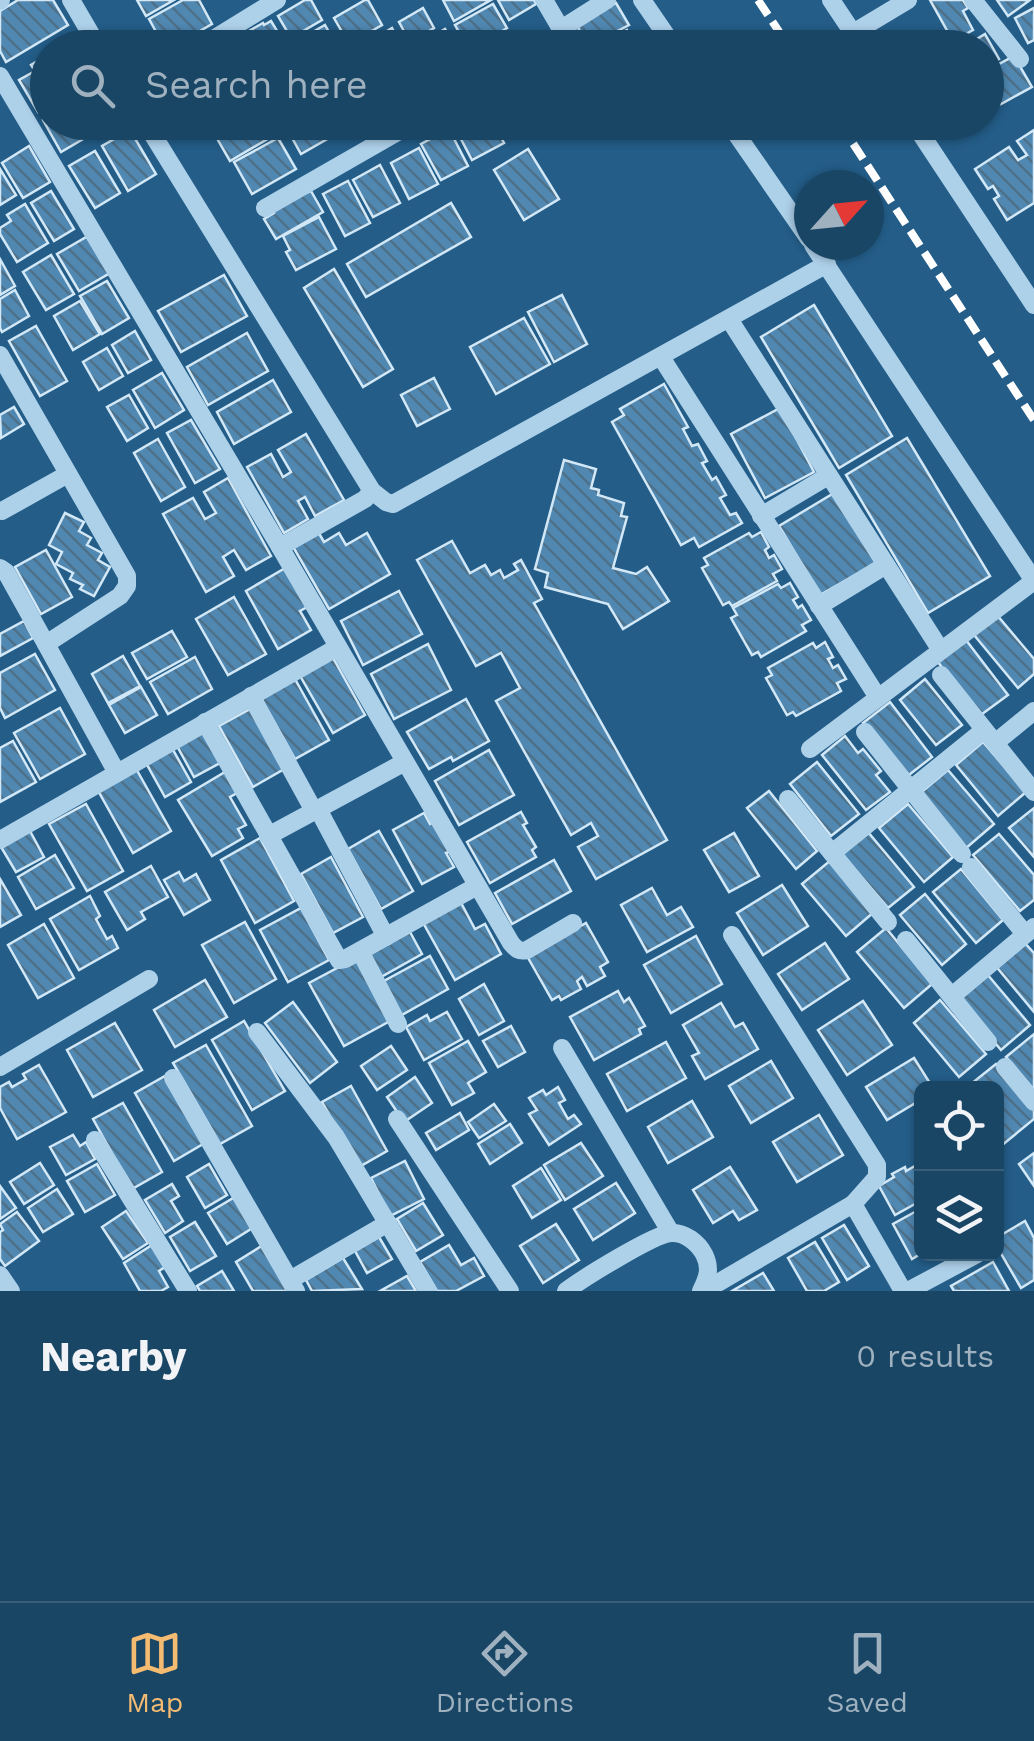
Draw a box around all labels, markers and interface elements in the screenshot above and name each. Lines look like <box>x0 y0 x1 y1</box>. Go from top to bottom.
search box <box>30 30 1004 140</box>
icon: search <box>65 58 120 113</box>
text: Search here <box>145 63 368 107</box>
north arrow <box>794 170 884 260</box>
map controls <box>914 1081 1004 1261</box>
button: locate <box>914 1081 1004 1171</box>
button: layers <box>914 1171 1004 1261</box>
text: Nearby <box>40 1332 187 1381</box>
text: 0 results <box>856 1337 994 1375</box>
tab: Map <box>126 1626 183 1719</box>
tab: Directions <box>436 1626 574 1719</box>
tab: Saved <box>826 1626 908 1719</box>

